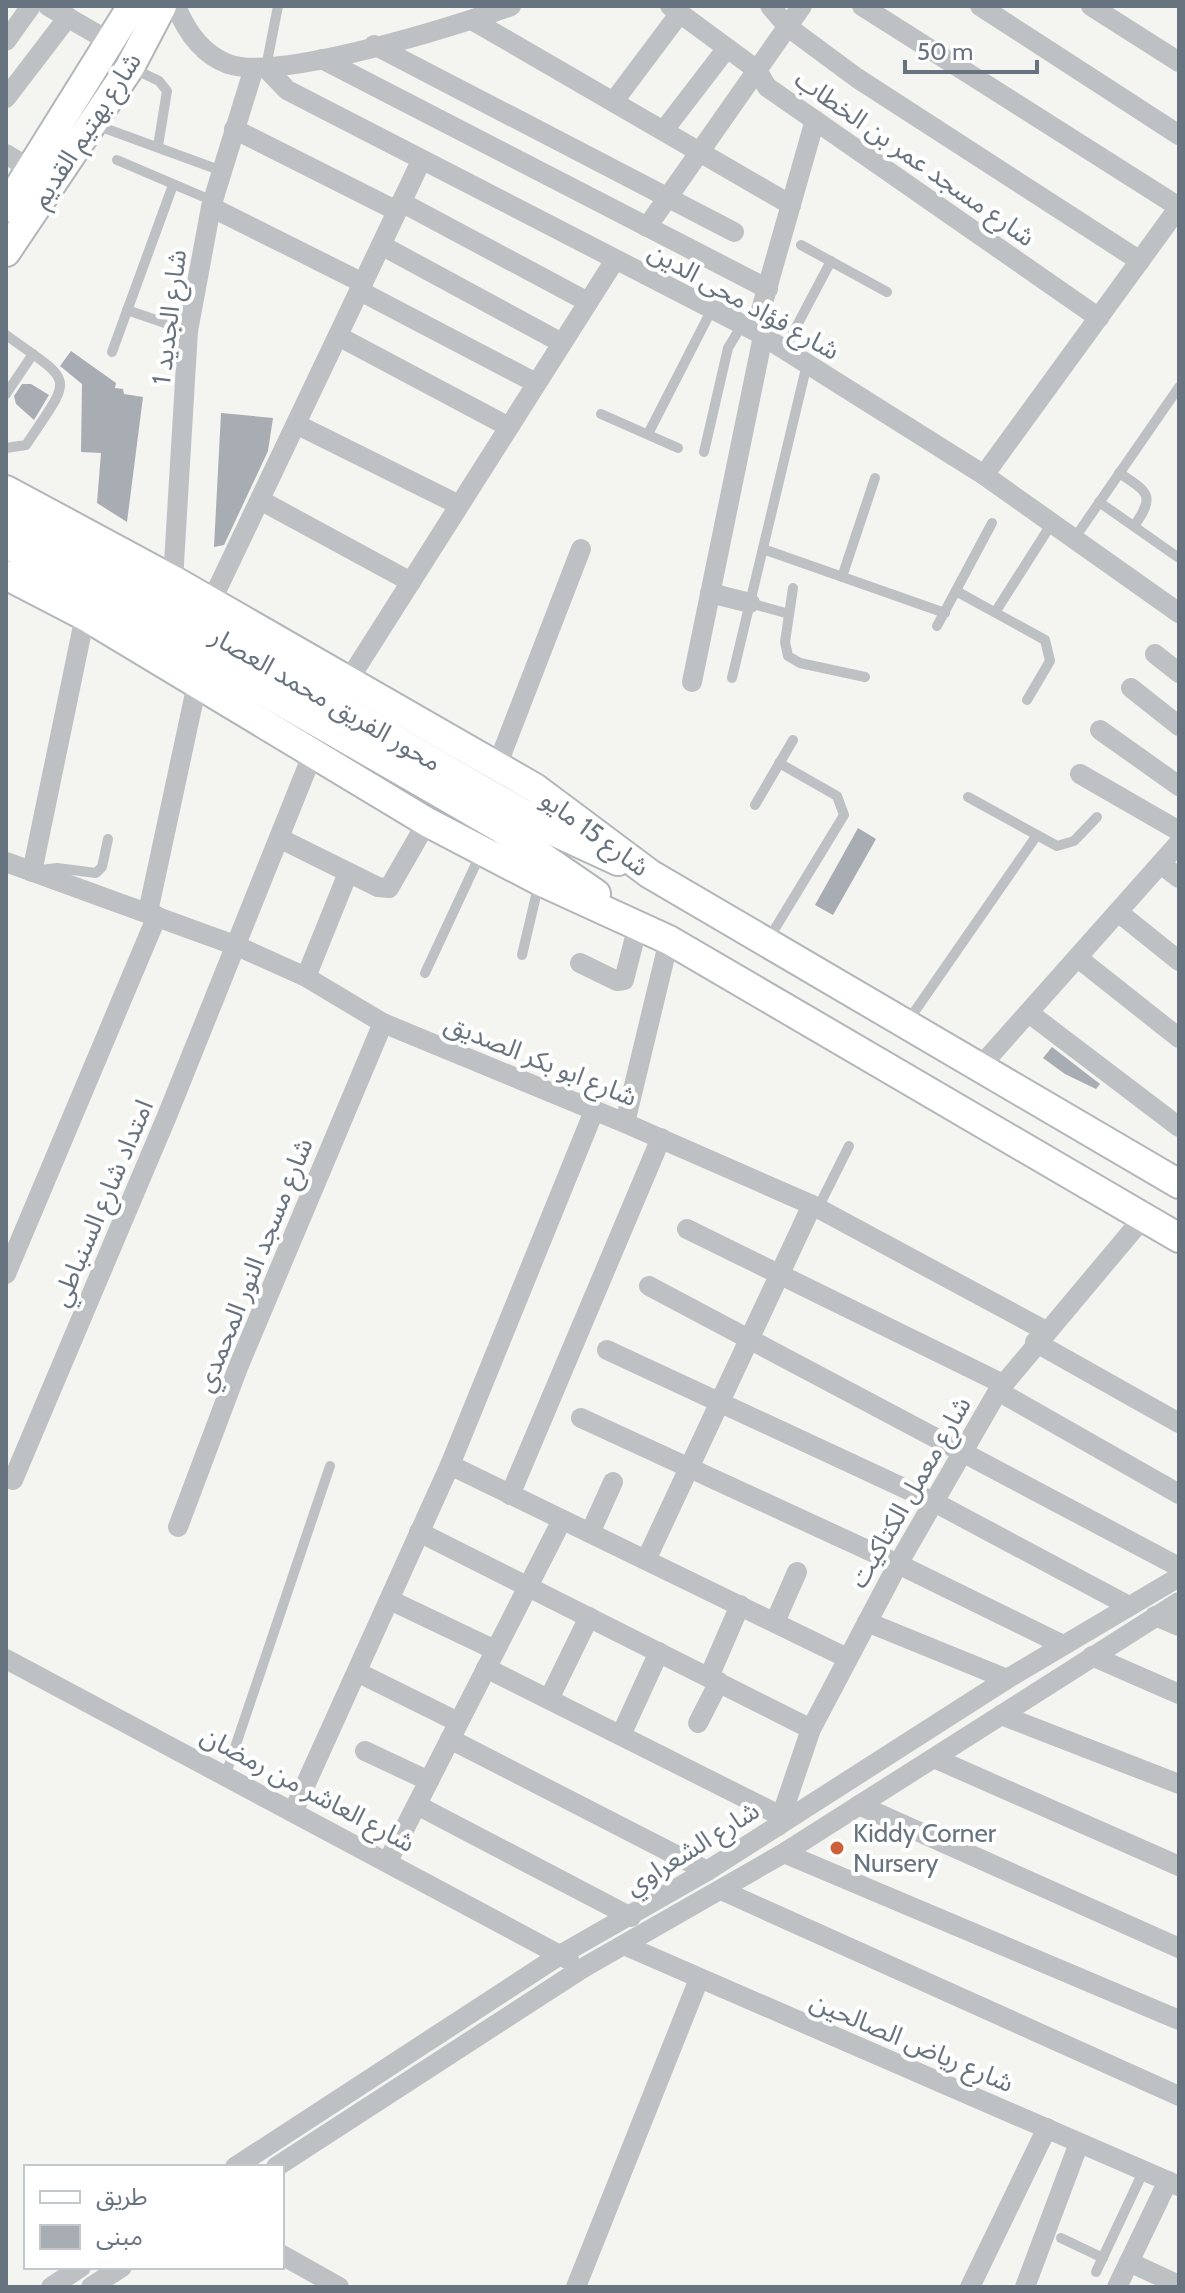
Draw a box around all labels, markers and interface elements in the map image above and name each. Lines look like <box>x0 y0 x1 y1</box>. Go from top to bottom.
scale bar <box>905 24 1037 74</box>
text: 50 m <box>917 37 973 66</box>
street label: شارع بهتيم القديم <box>24 46 151 216</box>
street label: شارع مسجد عمر بن الخطاب <box>787 63 1041 256</box>
street label: شارع فؤاد محى الدين <box>641 235 845 369</box>
street label: شارع الجديد 1 <box>145 248 196 387</box>
street label: محور الفريق محمد العصار <box>204 619 447 778</box>
street label: شارع 15 مايو <box>533 783 655 885</box>
street label: شارع ابو بكر الصديق <box>439 1007 642 1116</box>
street label: امتداد شارع السنباطي <box>44 1095 164 1313</box>
street label: شارع مسجد النور المحمدي <box>188 1133 323 1398</box>
street label: شارع معمل الكتاكيت <box>842 1391 980 1595</box>
street label: شارع العاشر من رمضان <box>194 1719 420 1862</box>
street label: شارع الشعراوي <box>619 1794 767 1905</box>
place label: Kiddy Corner Nursery <box>853 1817 997 1879</box>
marker: Kiddy Corner Nursery <box>828 1839 846 1857</box>
street label: شارع رياض الصالحين <box>804 1985 1018 2102</box>
legend <box>24 2165 284 2269</box>
text: طريق <box>96 2182 148 2212</box>
text: مبنى <box>96 2222 143 2251</box>

